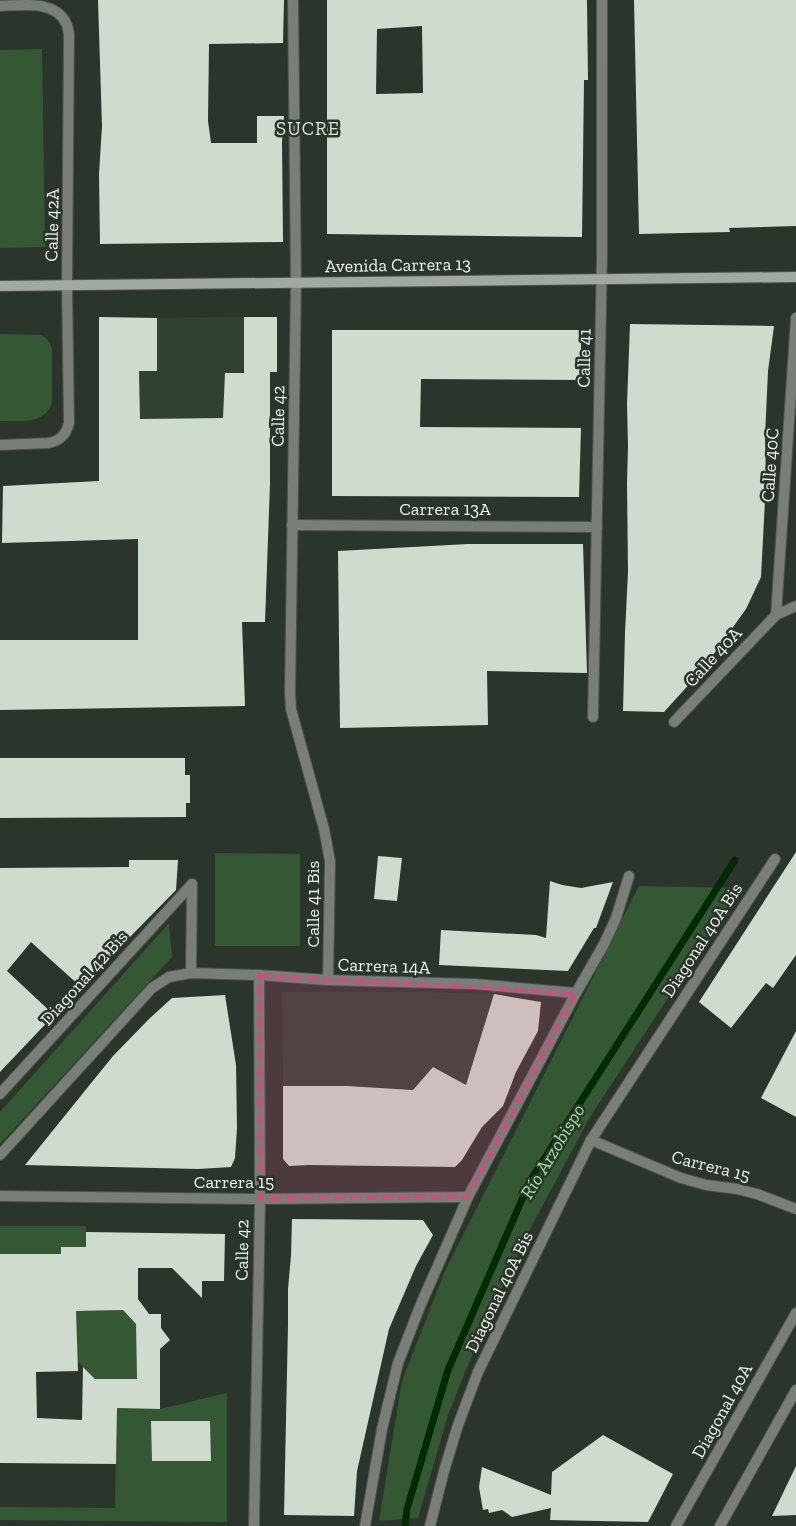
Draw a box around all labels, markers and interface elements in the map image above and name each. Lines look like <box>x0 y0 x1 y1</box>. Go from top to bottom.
district label: SUCRE <box>276 117 340 140</box>
street label: Calle 42A <box>40 188 64 262</box>
street label: Avenida Carrera 13 <box>325 253 471 277</box>
street label: Calle 41 <box>572 328 596 388</box>
street label: Calle 42 <box>266 385 290 447</box>
street label: Calle 40C <box>756 427 784 503</box>
street label: Carrera 13A <box>399 498 491 520</box>
street label: Calle 40A <box>680 622 746 692</box>
street label: Calle 41 Bis <box>302 860 324 947</box>
street label: Diagonal 40A Bis <box>657 878 747 1001</box>
street label: Diagonal 42 Bis <box>36 926 132 1030</box>
street label: Carrera 14A <box>337 953 431 979</box>
water label: Río Arzobispo <box>515 1100 590 1203</box>
street label: Carrera 15 <box>669 1146 753 1186</box>
street label: Carrera 15 <box>194 1171 274 1193</box>
street label: Calle 42 <box>230 1219 254 1281</box>
street label: Diagonal 40A Bis <box>460 1228 538 1356</box>
street label: Diagonal 40A <box>687 1359 757 1462</box>

